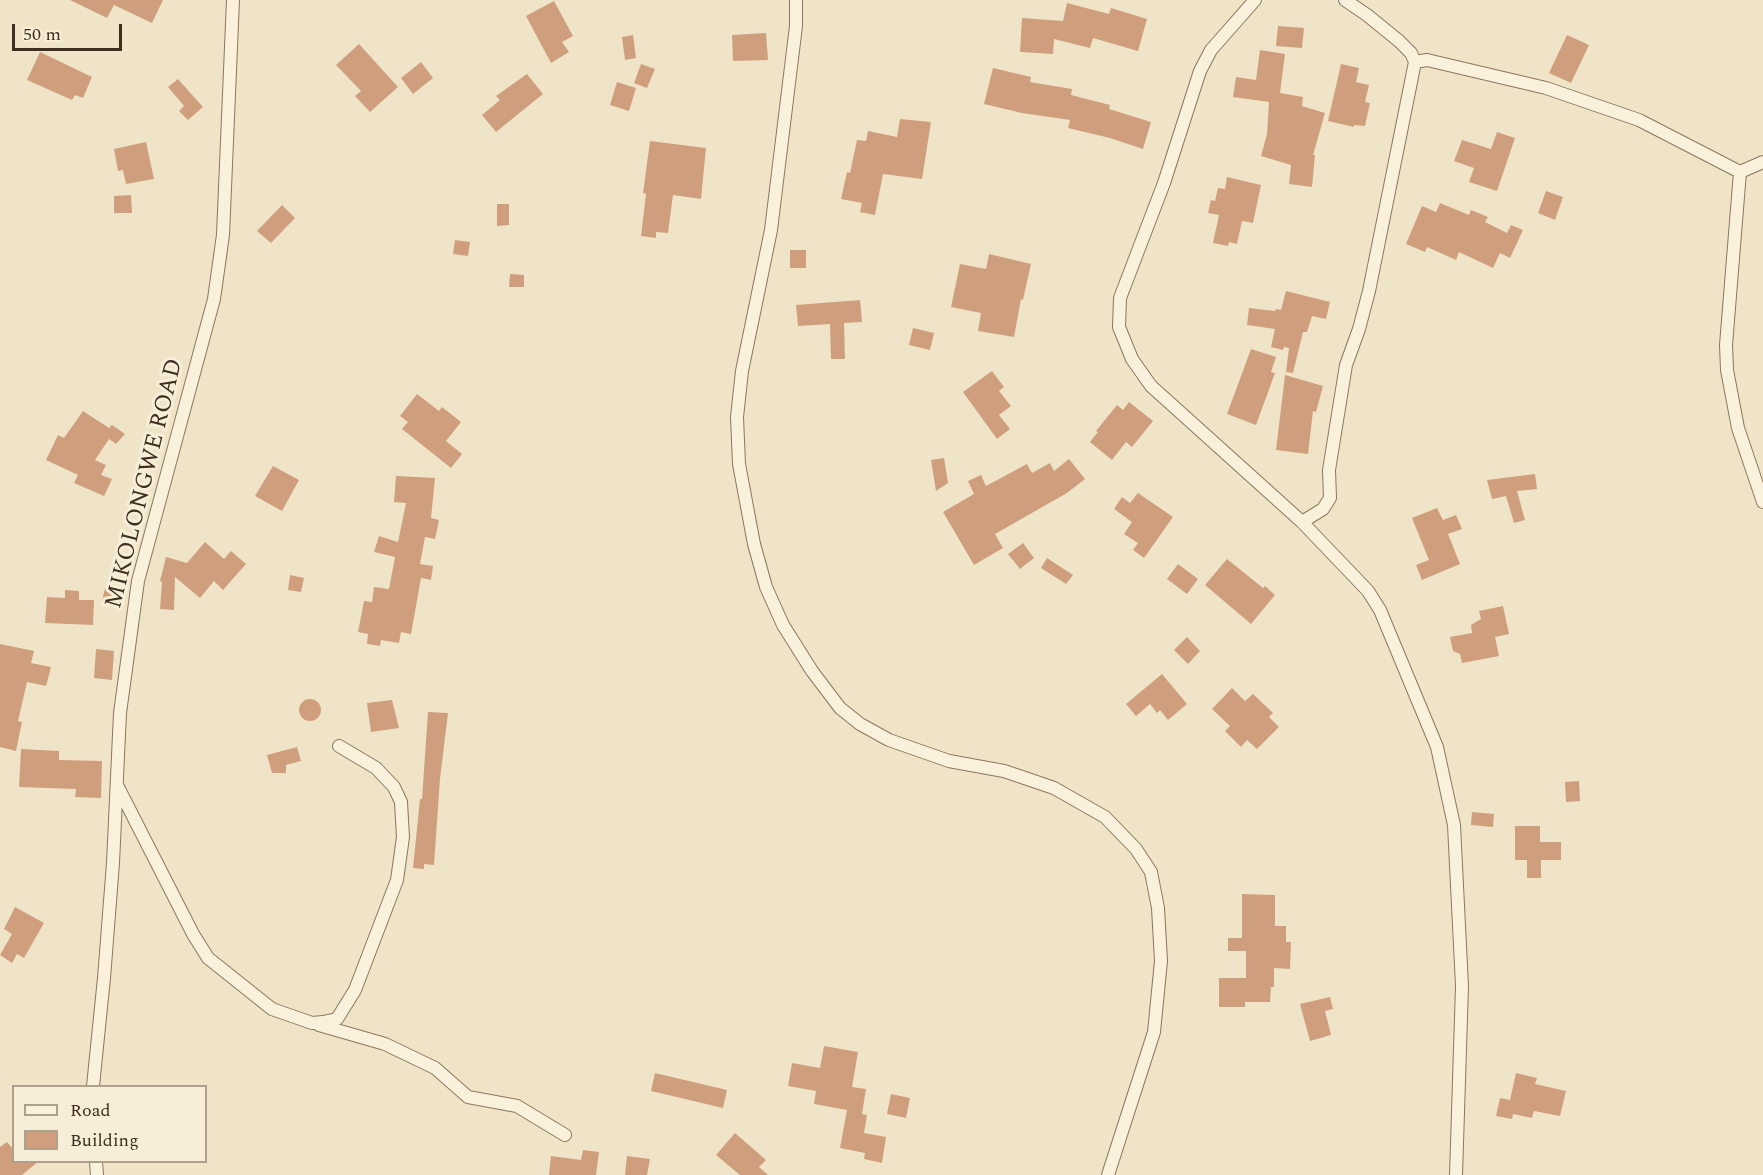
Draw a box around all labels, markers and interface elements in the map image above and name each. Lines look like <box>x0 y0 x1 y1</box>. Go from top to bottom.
scale bar <box>15 12 124 50</box>
text: 50 m <box>23 21 61 48</box>
street label: MIKOLONGWE ROAD <box>101 356 191 612</box>
legend <box>12 1085 207 1163</box>
text: Road <box>70 1097 111 1124</box>
text: Building <box>70 1127 139 1154</box>

